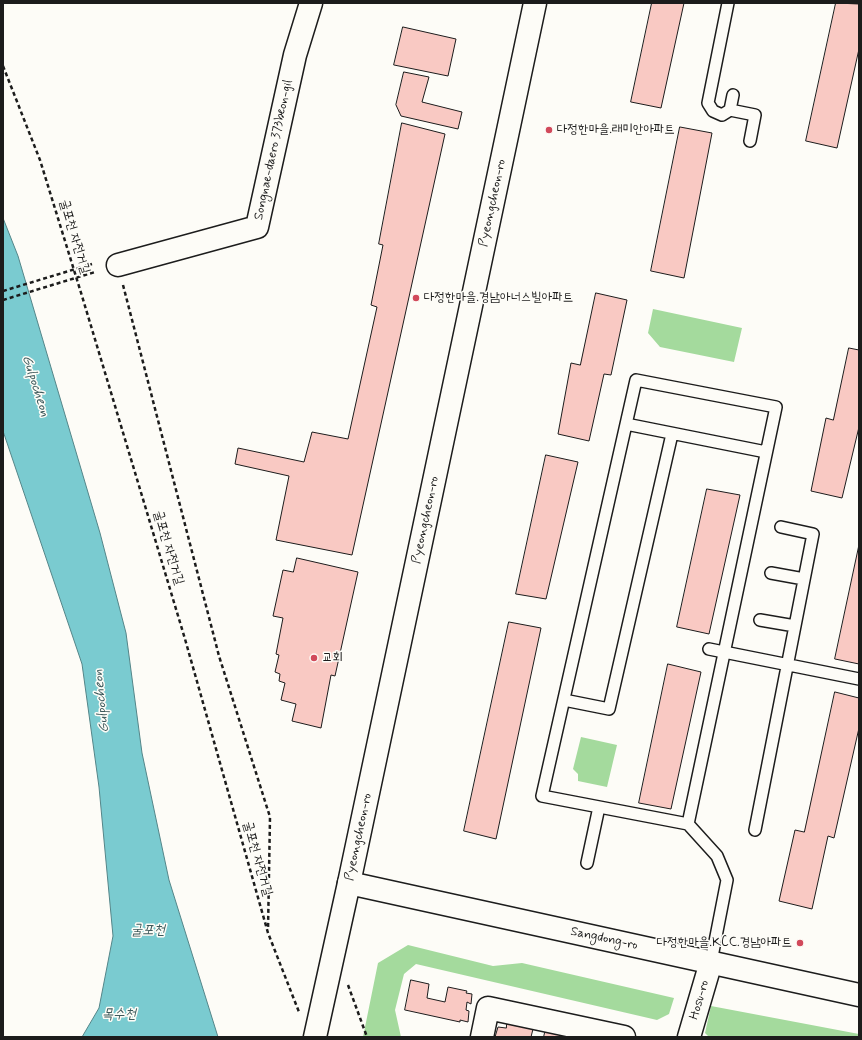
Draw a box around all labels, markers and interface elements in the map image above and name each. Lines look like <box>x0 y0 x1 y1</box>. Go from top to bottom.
street label: Songnae-daero 373beon-gil <box>251 78 297 222</box>
place label: 다정한마을.래미안아파트 <box>557 122 675 138</box>
marker: 다정한마을.래미안아파트 <box>544 125 554 135</box>
street label: Pyeongcheon-ro <box>476 158 510 248</box>
street label: 굴포천 자전거길 <box>55 198 93 276</box>
place label: 다정한마을.경남아너스빌아파트 <box>424 290 573 306</box>
marker: 다정한마을.경남아너스빌아파트 <box>411 293 421 303</box>
water label: Gulpocheon <box>17 353 53 419</box>
street label: Pyeongcheon-ro <box>409 475 443 565</box>
street label: 굴포천 자전거길 <box>149 509 187 587</box>
place label: 교회 <box>322 650 343 666</box>
marker: 교회 <box>309 653 319 663</box>
water label: Gulpocheon <box>90 669 114 733</box>
street label: Pyeongcheon-ro <box>342 792 376 882</box>
street label: 굴포천 자전거길 <box>239 820 275 898</box>
water label: 굴포천 <box>131 923 165 939</box>
street label: Sangdong-ro <box>569 924 639 954</box>
place label: 다정한마을.KCC.경남아파트 <box>657 935 792 951</box>
marker: 다정한마을.KCC.경남아파트 <box>795 938 805 948</box>
street label: Hosu-ro <box>687 978 713 1022</box>
water label: 목수천 <box>102 1007 136 1023</box>

